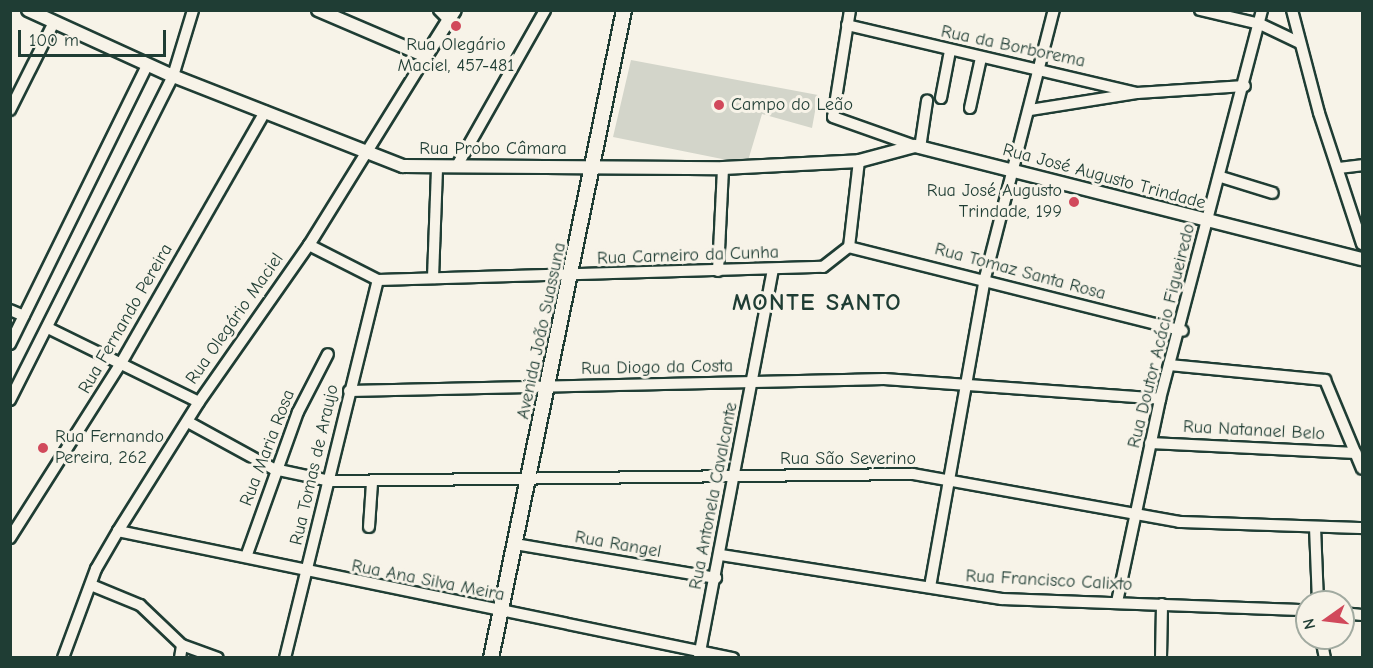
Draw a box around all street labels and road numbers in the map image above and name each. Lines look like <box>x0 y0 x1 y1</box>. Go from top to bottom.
street label: Rua da Borborema <box>939 21 1087 73</box>
street label: Rua Probo Câmara <box>419 138 567 160</box>
street label: Rua José Augusto Trindade <box>1000 139 1208 215</box>
street label: Rua Doutor Acácio Figueiredo <box>1124 222 1200 450</box>
street label: Rua Tomaz Santa Rosa <box>932 239 1108 305</box>
street label: Rua Fernando Pereira <box>74 240 178 398</box>
street label: Avenida João Suassuna <box>513 241 571 421</box>
street label: Rua Carneiro da Cunha <box>597 242 779 270</box>
street label: Rua Olegário Maciel <box>182 249 288 389</box>
street label: Rua Diogo da Costa <box>581 356 733 380</box>
street label: Rua Tomas de Araujo <box>286 383 344 547</box>
street label: Rua Maria Rosa <box>236 387 300 509</box>
street label: Rua Antonela Cavalcante <box>685 401 743 591</box>
street label: Rua Natanael Belo <box>1182 416 1326 446</box>
street label: Rua São Severino <box>780 448 916 470</box>
street label: Rua Rangel <box>573 527 663 563</box>
street label: Rua Ana Silva Meira <box>350 556 506 606</box>
street label: Rua Francisco Calixto <box>965 566 1133 596</box>

